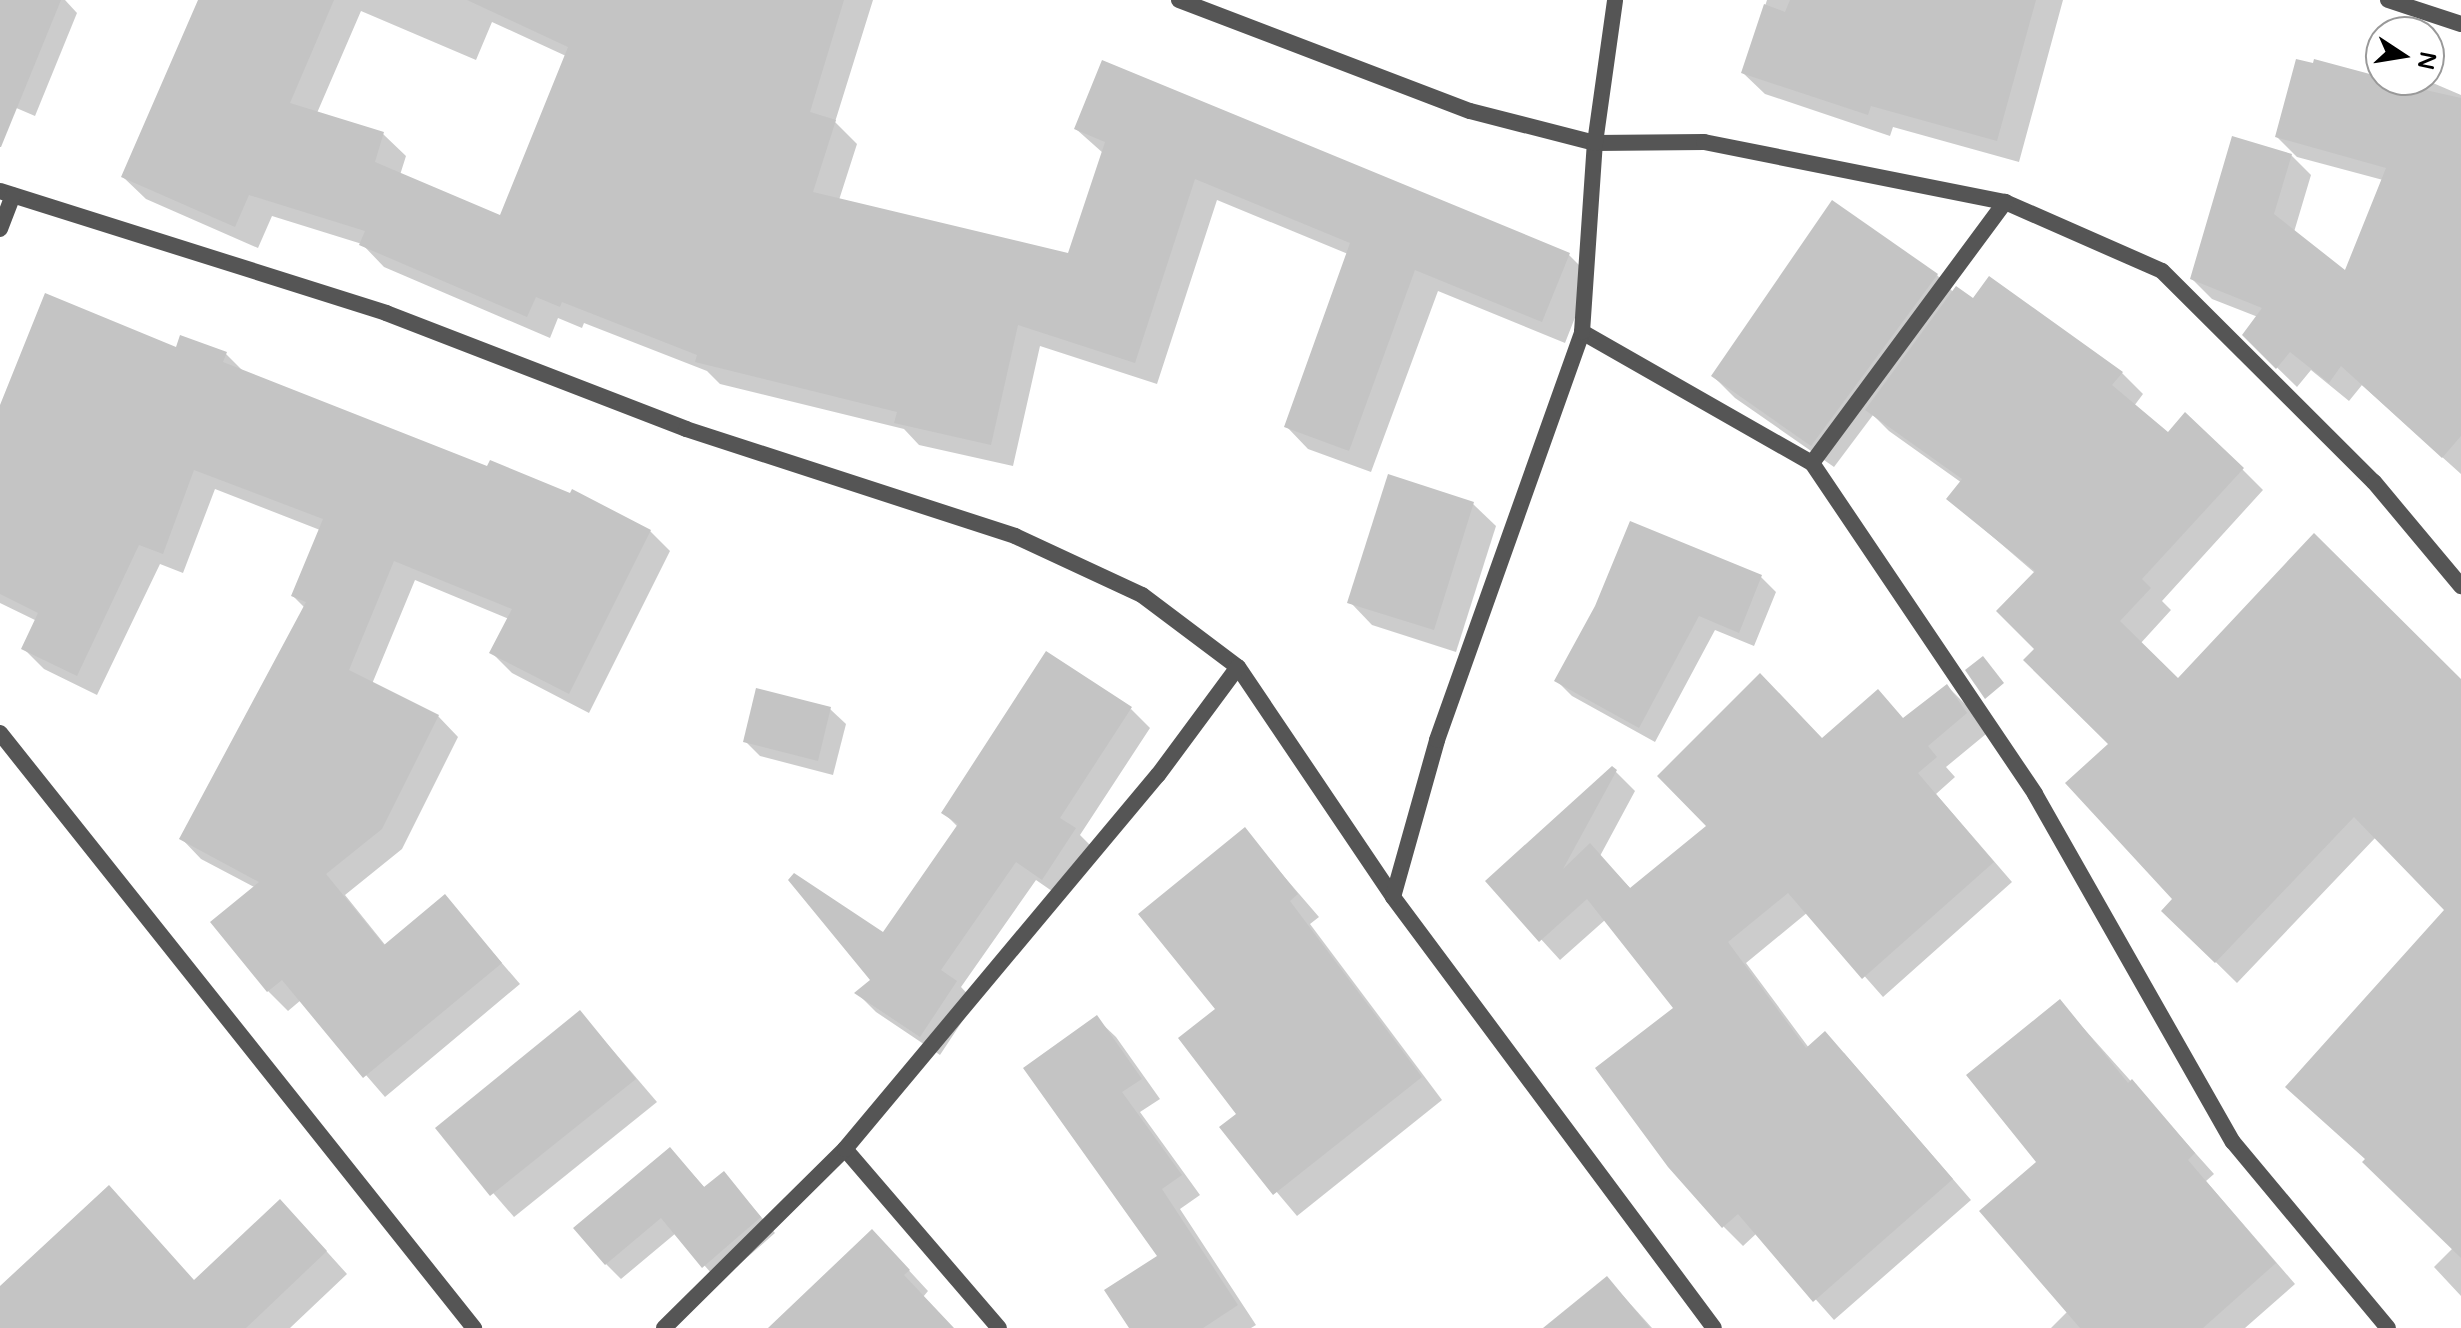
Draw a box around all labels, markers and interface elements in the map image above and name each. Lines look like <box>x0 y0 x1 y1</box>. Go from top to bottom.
north arrow <box>2365 16 2445 96</box>
text: N <box>2412 49 2441 72</box>

